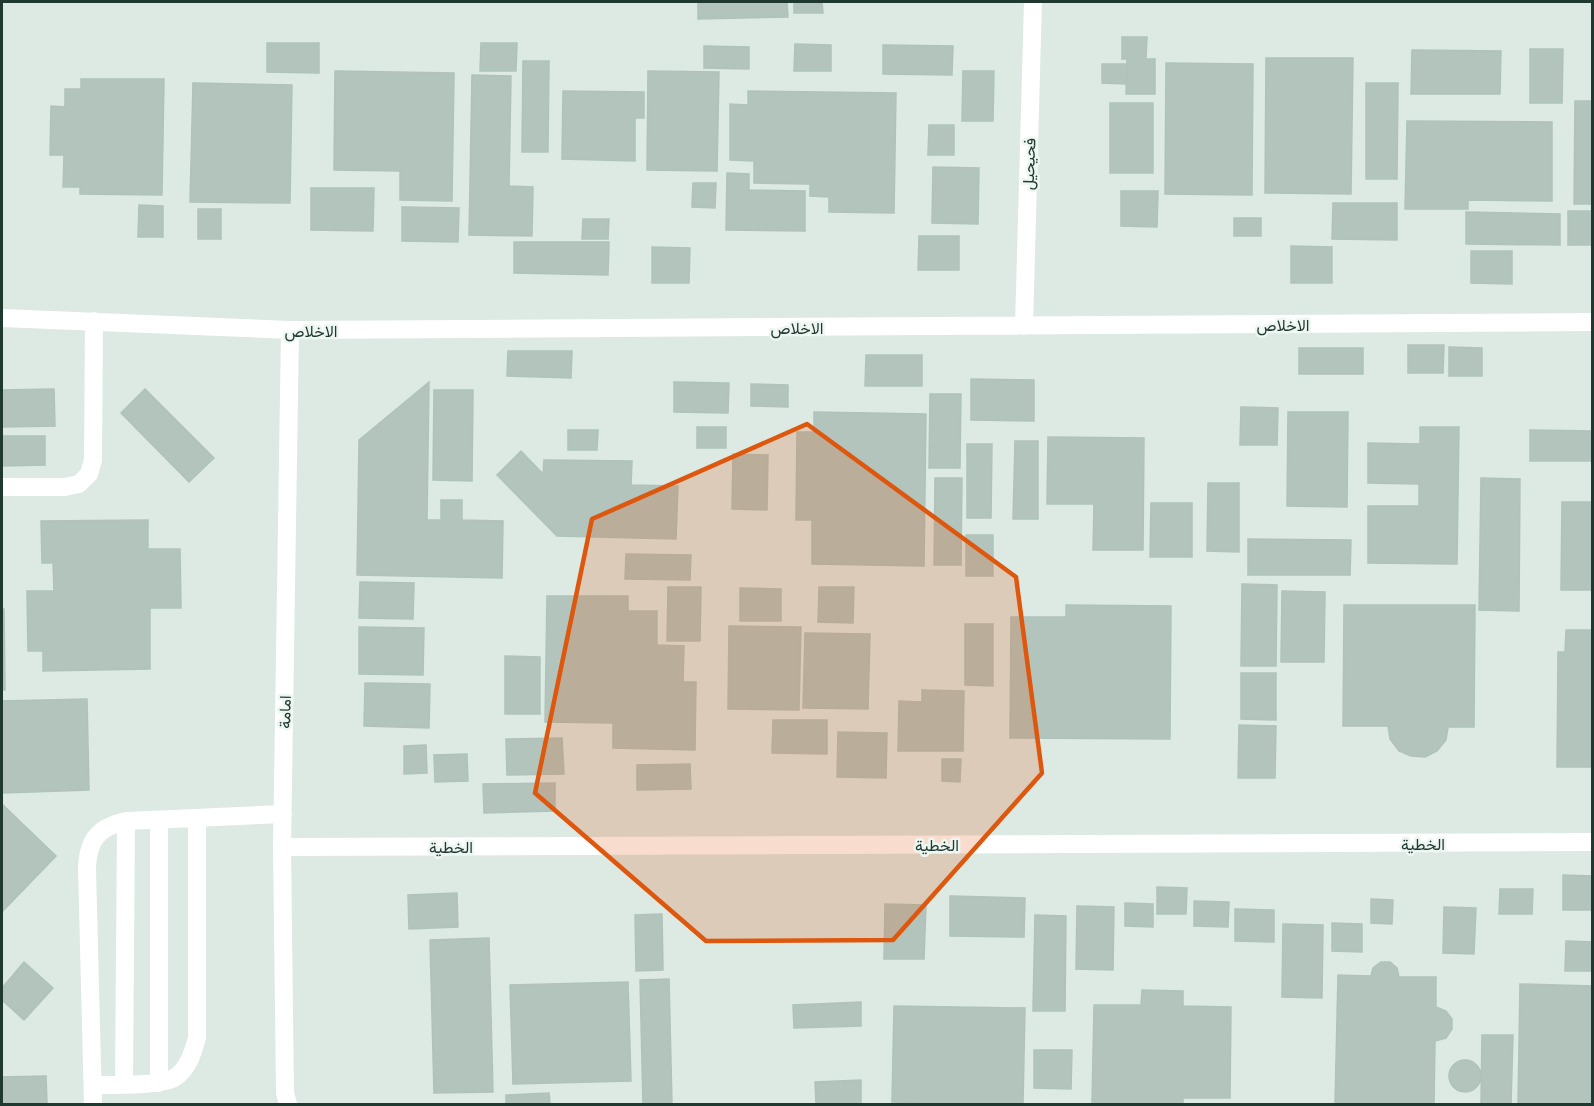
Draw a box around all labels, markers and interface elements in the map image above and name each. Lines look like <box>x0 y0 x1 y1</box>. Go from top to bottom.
street label: فحيحيل <box>1018 138 1040 190</box>
street label: الاخلاص <box>1256 315 1310 336</box>
street label: الاخلاص <box>770 318 824 339</box>
street label: الاخلاص <box>284 321 338 342</box>
street label: امامة <box>274 695 294 729</box>
street label: الخطية <box>1401 834 1445 854</box>
street label: الخطية <box>915 835 959 855</box>
street label: الخطية <box>429 837 473 857</box>

